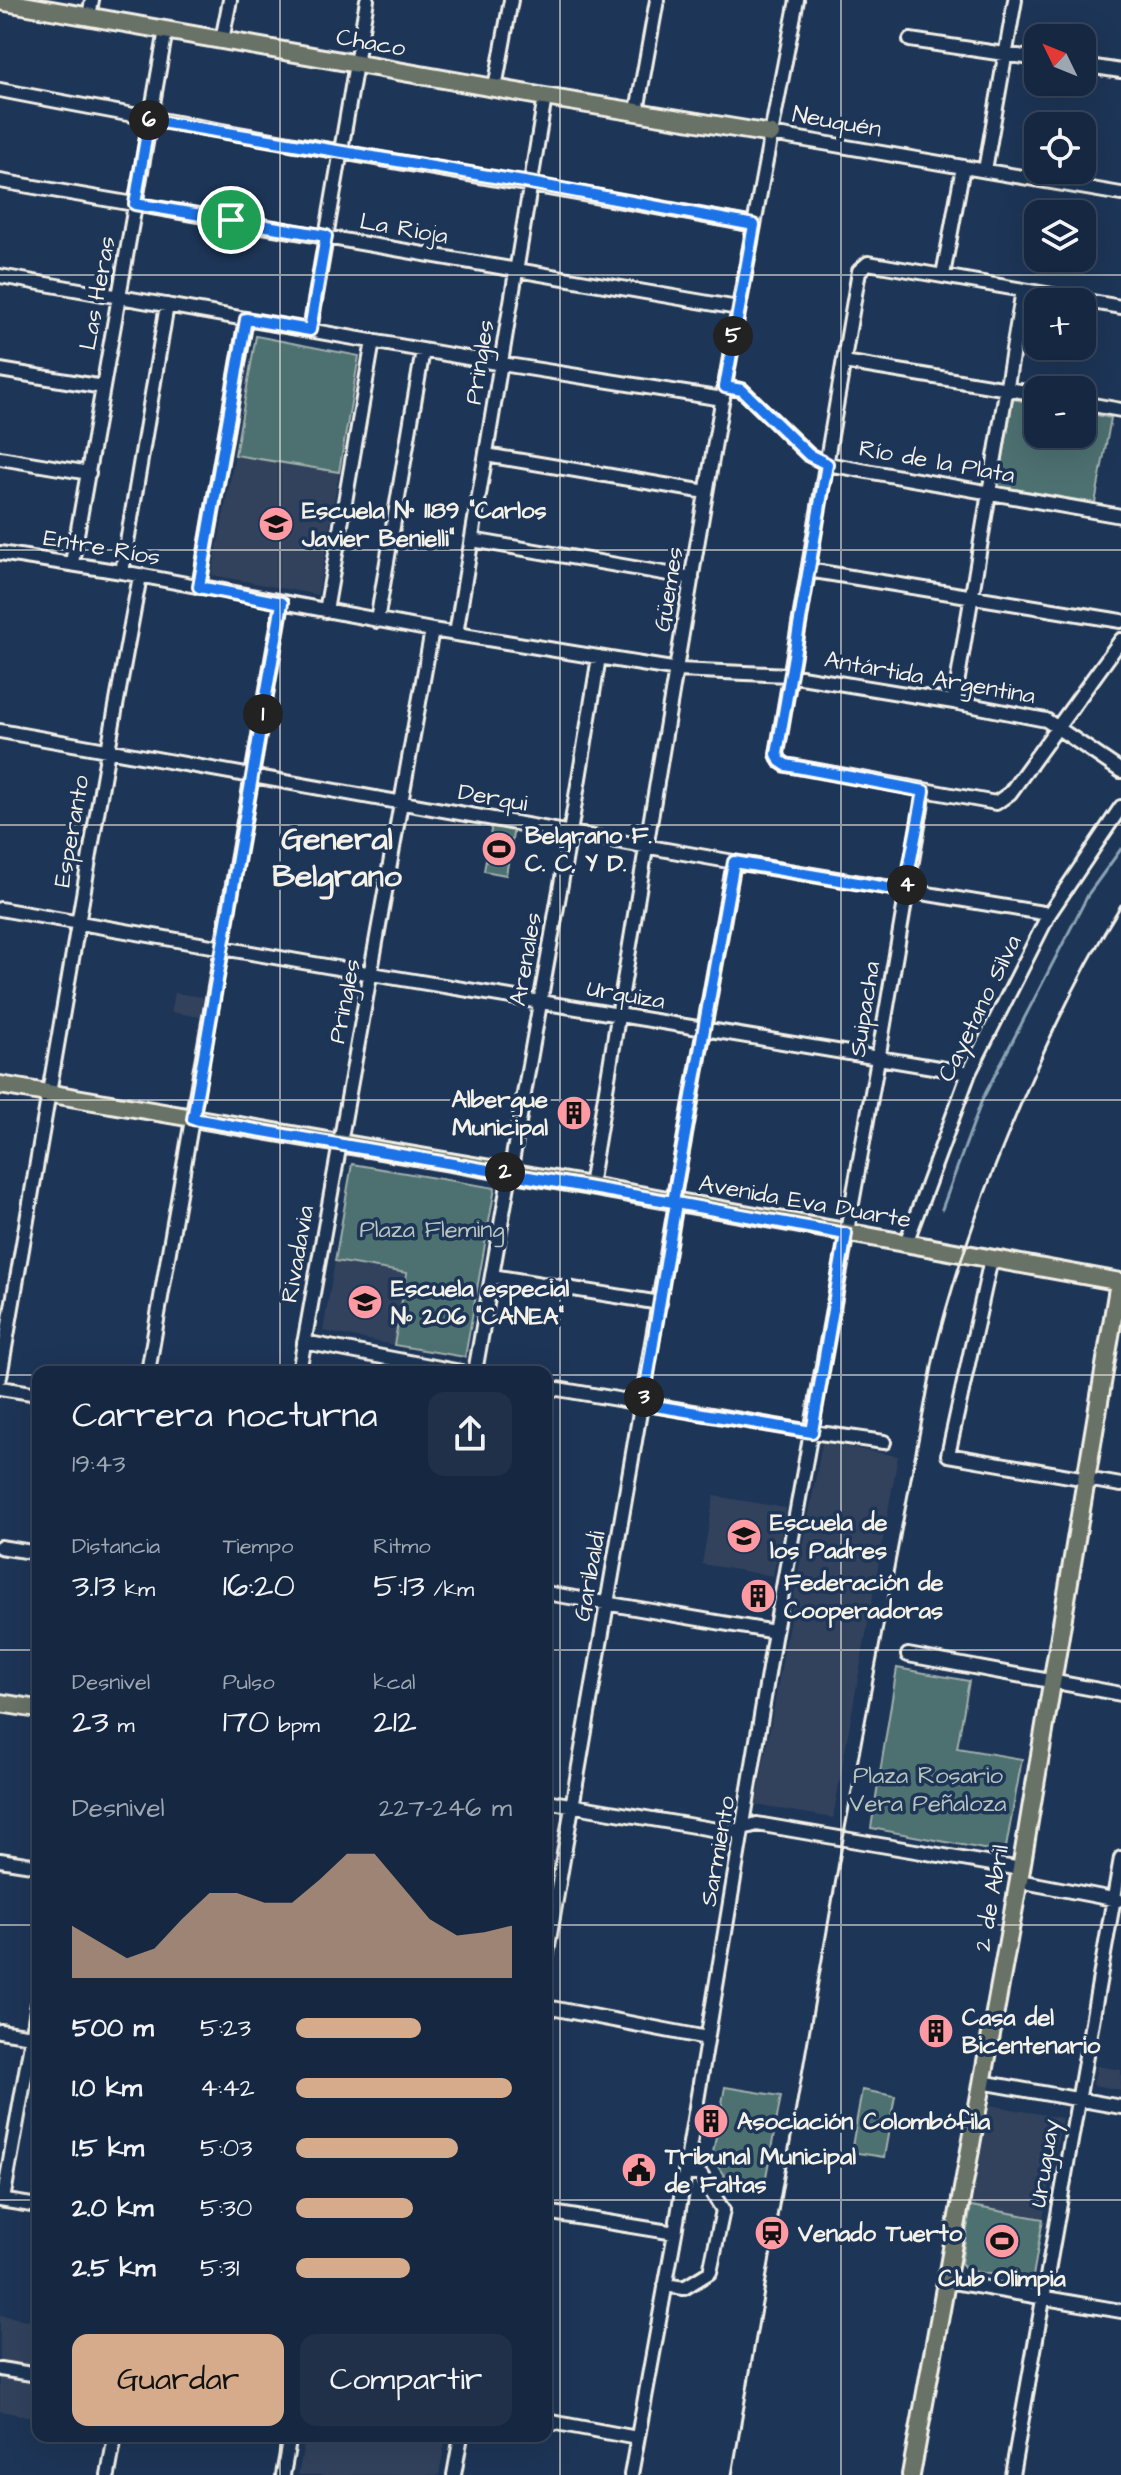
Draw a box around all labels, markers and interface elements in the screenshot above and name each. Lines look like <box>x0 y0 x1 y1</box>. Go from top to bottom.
street label: Chaco <box>334 20 409 66</box>
north arrow <box>1024 24 1096 96</box>
map controls <box>1024 24 1096 448</box>
street label: Neuquén <box>790 97 884 147</box>
pin: 6 <box>129 100 169 140</box>
text: 6 <box>142 104 156 135</box>
button: locate <box>1024 112 1096 184</box>
pin <box>197 186 265 254</box>
icon: arrive <box>209 198 253 242</box>
button: layers <box>1024 200 1096 272</box>
street label: La Rioja <box>357 205 451 253</box>
street label: Las Heras <box>71 233 125 353</box>
button: + <box>1024 288 1096 360</box>
pin: 5 <box>713 316 753 356</box>
street label: Pringles <box>457 317 504 407</box>
text: 5 <box>725 320 741 351</box>
button: − <box>1024 376 1096 448</box>
street label: Río de la Plata <box>856 432 1017 492</box>
place label: Escuela N° 1189 "Carlos Javier Benielli" <box>301 494 547 556</box>
school or university icon: Escuela N° 1189 "Carlos Javier Benielli" <box>257 505 295 543</box>
street label: Entre Ríos <box>41 521 163 575</box>
street label: Güemes <box>646 544 692 634</box>
street label: Antártida Argentina <box>822 643 1038 714</box>
pin: 1 <box>243 694 283 734</box>
text: 1 <box>262 698 264 729</box>
street label: Esperanto <box>45 772 99 890</box>
street label: Derqui <box>455 775 531 821</box>
district label: General Belgrano <box>272 817 403 900</box>
place label: Belgrano F. C. C. Y D. <box>525 819 652 881</box>
sports icon: Belgrano F. C. C. Y D. <box>480 830 518 868</box>
pin: 4 <box>887 865 927 905</box>
text: 4 <box>900 869 914 900</box>
street label: Arenales <box>501 910 551 1009</box>
street label: Cayetano Silva <box>930 929 1031 1088</box>
street label: Pringles <box>320 956 371 1047</box>
street label: Suipacha <box>841 959 889 1059</box>
street label: Urquiza <box>584 971 668 1019</box>
place label: Albergue Municipal <box>452 1083 548 1145</box>
building icon: Albergue Municipal <box>555 1094 593 1132</box>
pin: 2 <box>485 1152 525 1192</box>
text: 2 <box>499 1156 511 1187</box>
street label: Avenida Eva Duarte <box>696 1167 914 1237</box>
street label: Rivadavia <box>273 1203 323 1305</box>
park label: Plaza Fleming <box>359 1213 505 1248</box>
place label: Escuela especial Nº 206 "CANEA" <box>391 1272 570 1334</box>
school or university icon: Escuela especial Nº 206 "CANEA" <box>346 1283 384 1321</box>
pin: 3 <box>624 1377 664 1417</box>
text: 3 <box>638 1381 650 1412</box>
text: Carrera nocturna <box>72 1390 378 1441</box>
button: share <box>428 1392 512 1476</box>
text: 19:43 <box>72 1446 125 1482</box>
place label: Escuela de los Padres <box>770 1506 888 1568</box>
school or university icon: Escuela de los Padres <box>725 1517 763 1555</box>
street label: Garibaldi <box>565 1528 615 1624</box>
text: Distancia <box>72 1531 160 1562</box>
text: Tiempo <box>223 1531 293 1562</box>
text: Ritmo <box>373 1531 431 1562</box>
text: 3.13 <box>72 1562 116 1610</box>
text: 16:20 <box>223 1562 295 1610</box>
text: 5:13 <box>373 1562 425 1610</box>
place label: Federación de Cooperadoras <box>784 1566 944 1628</box>
text: km <box>116 1574 155 1605</box>
text: /km <box>425 1574 474 1605</box>
building icon: Federación de Cooperadoras <box>739 1577 777 1615</box>
text: Desnivel <box>72 1667 150 1698</box>
text: Pulso <box>223 1667 275 1698</box>
text: kcal <box>373 1667 415 1698</box>
text: 23 <box>72 1698 109 1746</box>
text: 170 <box>223 1698 269 1746</box>
text: 212 <box>373 1698 417 1746</box>
text: m <box>109 1710 135 1741</box>
text: bpm <box>269 1710 320 1741</box>
park label: Plaza Rosario Vera Peñaloza <box>850 1759 1006 1821</box>
text: Desnivel <box>72 1790 165 1826</box>
text: 227–246 m <box>379 1790 512 1826</box>
street label: Sarmiento <box>692 1793 744 1909</box>
street label: 2 de Abril <box>966 1842 1018 1954</box>
place label: Casa del Bicentenario <box>962 2001 1101 2063</box>
text: 500 m <box>72 2010 154 2046</box>
text: 5:23 <box>200 2010 251 2046</box>
building icon: Casa del Bicentenario <box>917 2012 955 2050</box>
text: 1.0 km <box>72 2070 142 2106</box>
text: 4:42 <box>200 2070 255 2106</box>
building icon: Asociación Colombófila <box>692 2102 730 2140</box>
place label: Asociación Colombófila <box>737 2105 991 2139</box>
street label: Uruguay <box>1021 2117 1070 2210</box>
text: 1.5 km <box>72 2130 144 2166</box>
text: 5:03 <box>200 2130 252 2166</box>
place label: Tribunal Municipal de Faltas <box>664 2140 856 2202</box>
public building icon: Tribunal Municipal de Faltas <box>620 2151 658 2189</box>
text: 2.0 km <box>72 2190 154 2226</box>
text: 5:30 <box>200 2190 252 2226</box>
station icon: Venado Tuerto <box>753 2214 791 2252</box>
place label: Venado Tuerto <box>797 2217 963 2251</box>
sports icon: Club Olimpia <box>983 2222 1021 2260</box>
text: 2.5 km <box>72 2250 156 2286</box>
text: 5:31 <box>200 2250 239 2286</box>
place label: Club Olimpia <box>938 2262 1066 2296</box>
button: Guardar <box>72 2334 284 2426</box>
button: Compartir <box>300 2334 512 2426</box>

